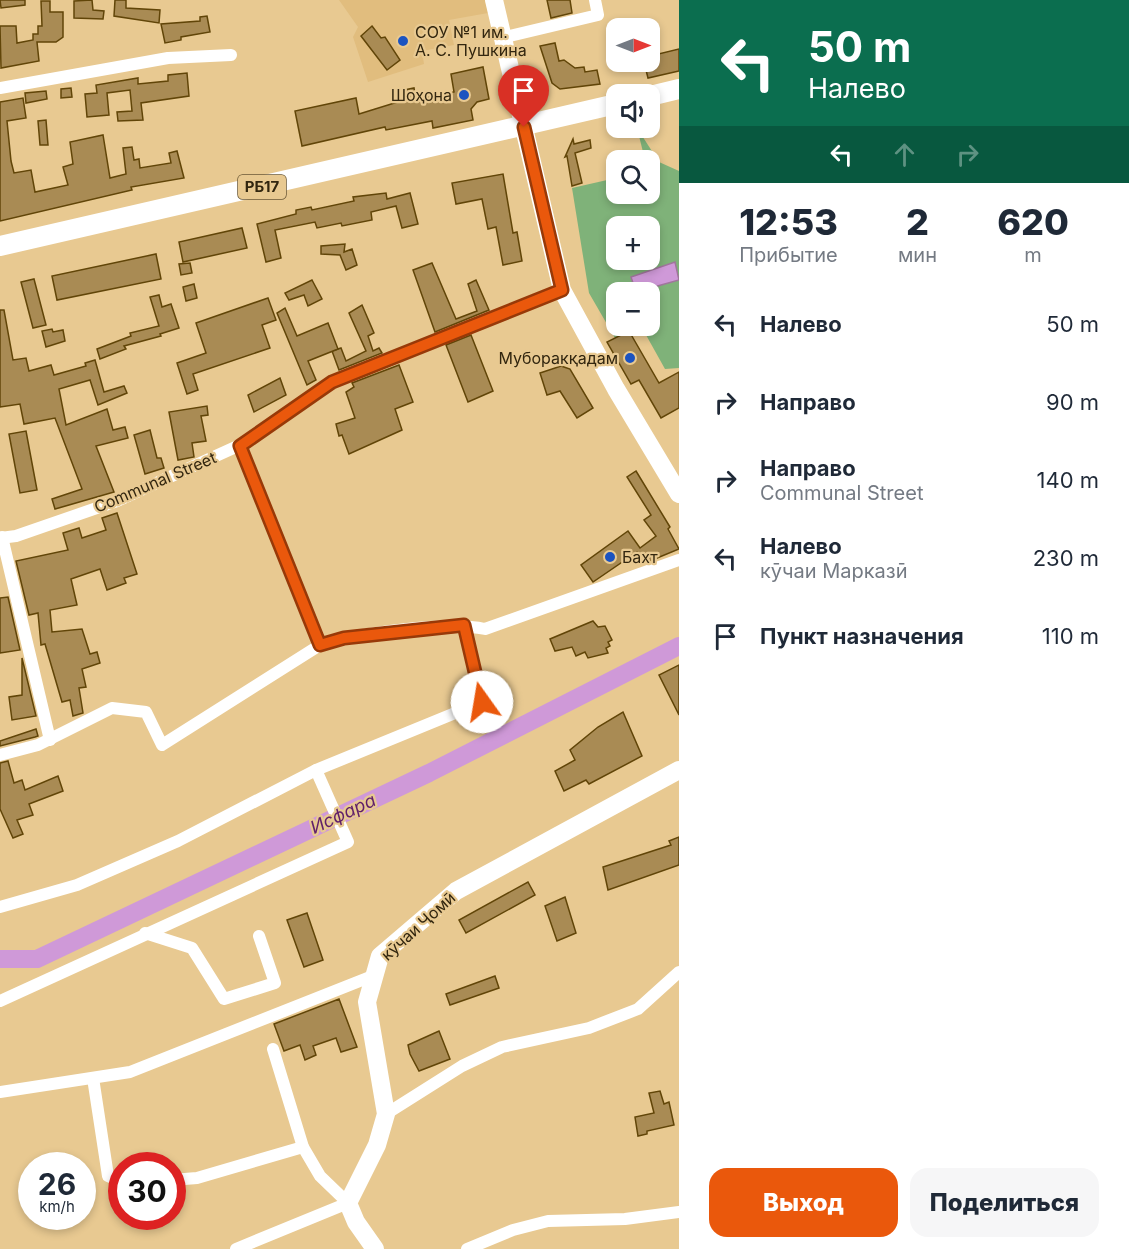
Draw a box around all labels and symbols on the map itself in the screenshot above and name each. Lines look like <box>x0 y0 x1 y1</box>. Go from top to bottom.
north arrow <box>606 18 660 72</box>
place label: СОУ №1 им. А. С. Пушкина <box>415 22 527 60</box>
marker: СОУ №1 им. А. С. Пушкина <box>396 34 410 48</box>
pin <box>498 65 549 127</box>
place label: Шоҳона <box>391 85 452 105</box>
marker: Шоҳона <box>457 88 471 102</box>
road number: РБ17 <box>238 175 286 199</box>
place label: Муборакқадам <box>498 348 618 368</box>
marker: Муборакқадам <box>623 351 637 365</box>
street label: Communal Street <box>91 447 219 517</box>
place label: Бахт <box>622 547 658 567</box>
marker: Бахт <box>603 550 617 564</box>
position arrow <box>450 670 514 734</box>
water label: Исфара <box>307 789 379 838</box>
street label: кӯчаи Ҷомӣ <box>377 888 459 964</box>
speed limit sign: 30 <box>108 1152 186 1230</box>

